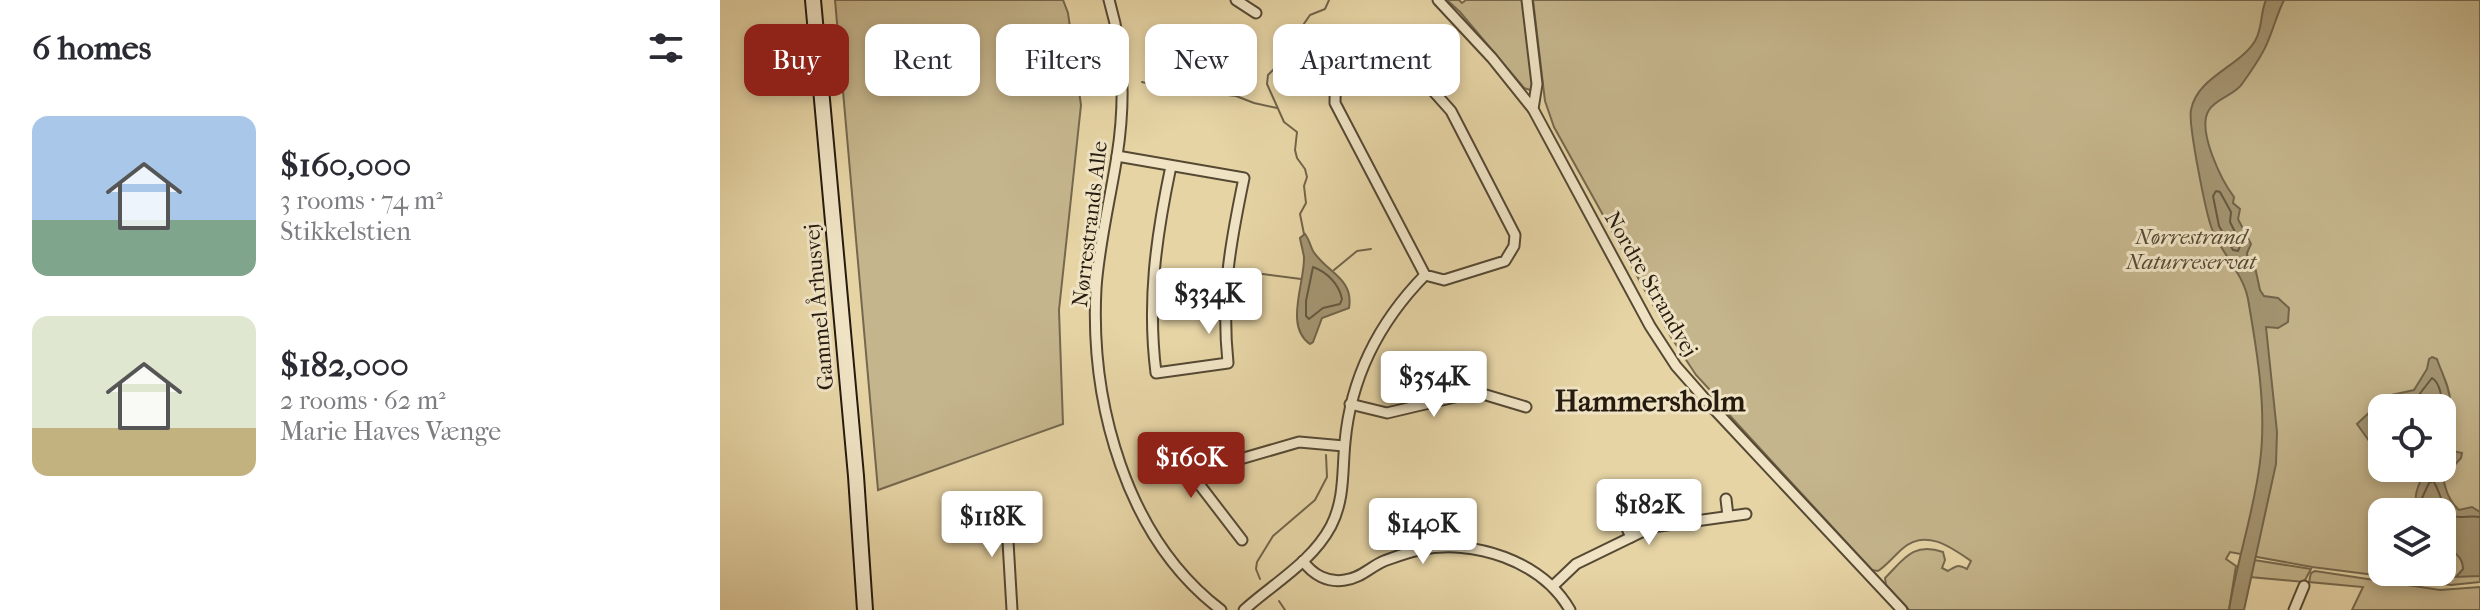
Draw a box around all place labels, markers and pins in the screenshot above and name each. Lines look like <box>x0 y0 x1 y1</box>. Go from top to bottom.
pin: $334K <box>1153 268 1265 336</box>
pin: $354K <box>1378 351 1490 419</box>
pin: $160K <box>1135 432 1247 500</box>
pin: $182K <box>1593 479 1705 547</box>
pin: $118K <box>936 491 1048 559</box>
pin: $140K <box>1367 498 1479 566</box>

